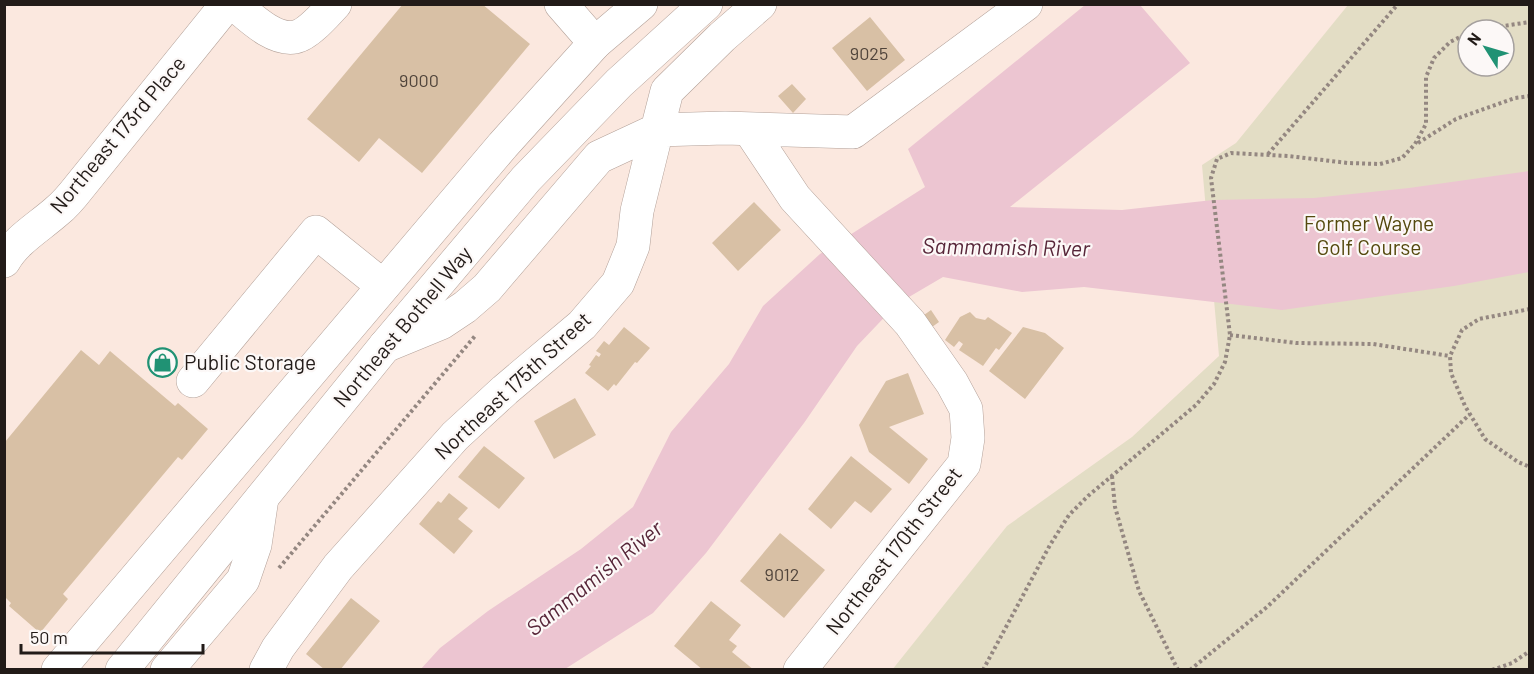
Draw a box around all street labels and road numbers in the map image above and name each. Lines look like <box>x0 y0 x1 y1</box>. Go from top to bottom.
street label: Northeast 173rd Place <box>44 50 190 218</box>
street label: Northeast Bothell Way <box>327 240 477 412</box>
street label: Northeast 175th Street <box>429 306 595 464</box>
street label: Northeast 170th Street <box>820 461 966 639</box>

